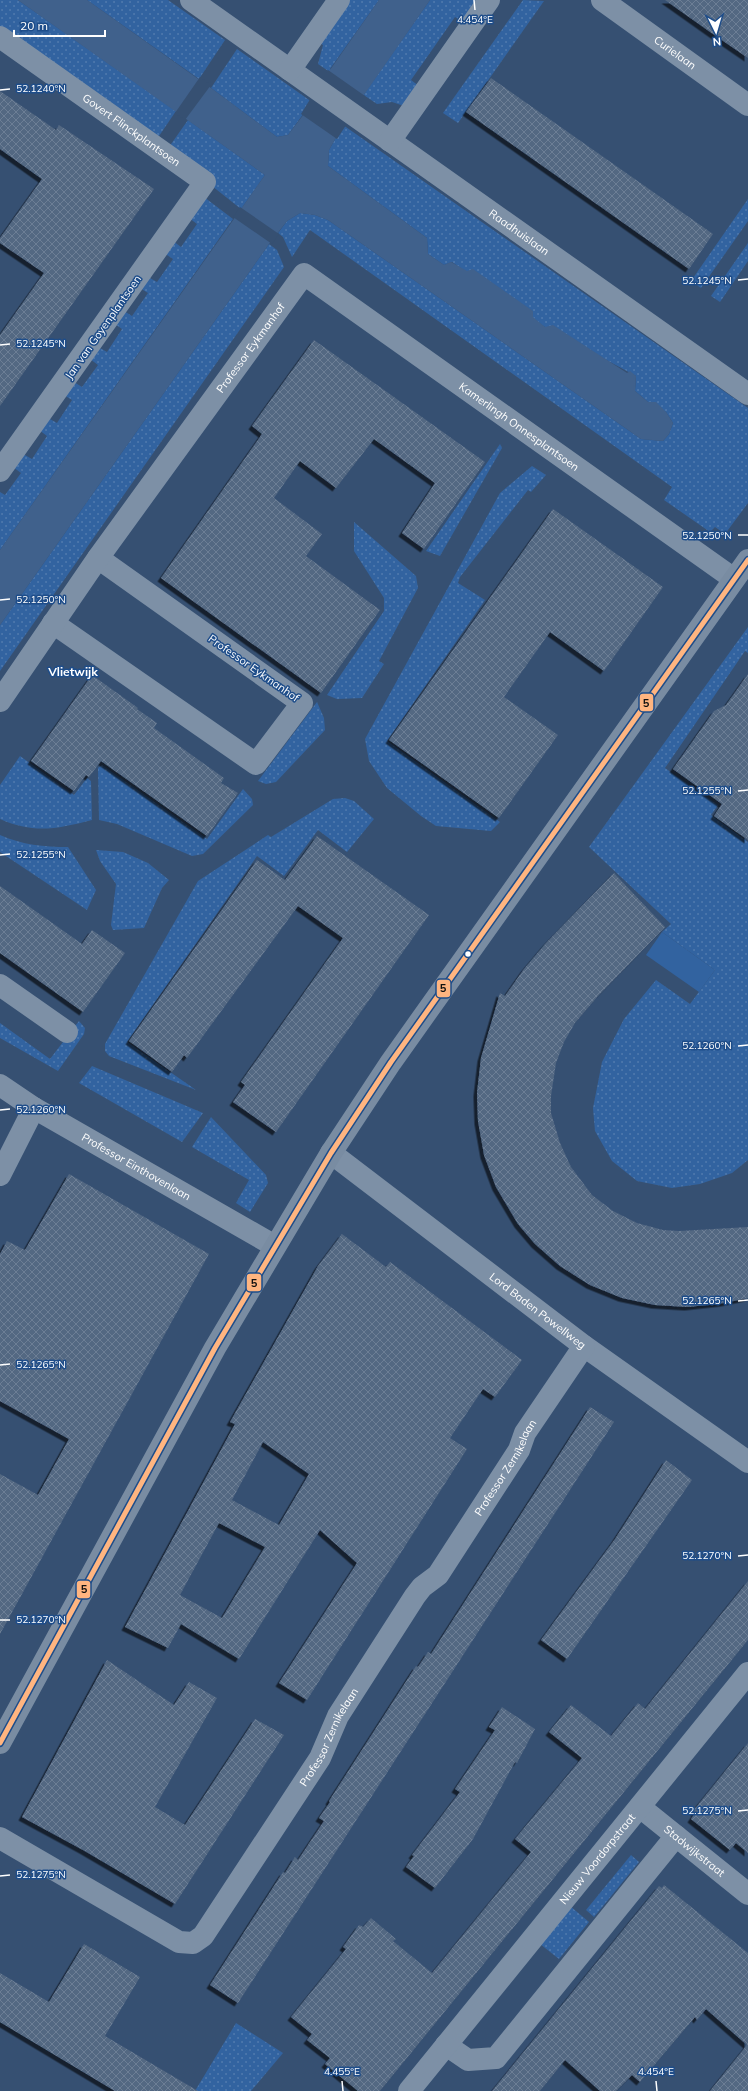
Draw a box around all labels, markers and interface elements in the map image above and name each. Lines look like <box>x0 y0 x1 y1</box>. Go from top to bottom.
scale bar <box>14 12 105 38</box>
north arrow <box>696 12 736 52</box>
text: 4.454°E <box>457 13 493 26</box>
text: 20 m <box>20 18 48 33</box>
street label: Curielaan <box>651 33 699 72</box>
text: N <box>712 35 722 49</box>
text: 52.1240°N <box>16 82 66 95</box>
street label: Govert Flinckplantsoen <box>80 91 183 169</box>
street label: Raadhuislaan <box>486 206 552 258</box>
street label: Jan van Goyenplantsoen <box>62 272 144 382</box>
text: 52.1245°N <box>682 274 732 287</box>
street label: Professor Eykmanhof <box>213 300 288 396</box>
text: 52.1245°N <box>16 337 66 350</box>
street label: Kamerlingh Onnesplantsoen <box>456 379 582 474</box>
text: 52.1250°N <box>682 529 732 542</box>
text: 52.1250°N <box>16 593 66 606</box>
street label: Professor Eykmanhof <box>206 631 302 705</box>
district label: Vlietwijk <box>47 664 98 679</box>
line badge: 5 <box>639 693 654 712</box>
text: 5 <box>643 696 650 710</box>
text: 52.1255°N <box>682 784 732 797</box>
text: 52.1255°N <box>16 848 66 861</box>
unlabelled marker <box>463 949 473 959</box>
line badge: 5 <box>436 979 451 998</box>
text: 5 <box>440 981 447 995</box>
text: 52.1260°N <box>682 1039 732 1052</box>
text: 52.1260°N <box>16 1103 66 1116</box>
street label: Professor Einthovenlaan <box>79 1130 193 1203</box>
street label: Lord Baden Powellweg <box>487 1269 589 1352</box>
line badge: 5 <box>246 1273 262 1292</box>
text: 5 <box>251 1276 258 1290</box>
text: 52.1265°N <box>682 1294 732 1307</box>
text: 52.1265°N <box>16 1358 66 1371</box>
street label: Professor Zernikelaan <box>471 1417 539 1518</box>
text: 52.1270°N <box>682 1549 732 1562</box>
line badge: 5 <box>76 1580 91 1599</box>
text: 5 <box>81 1582 88 1596</box>
text: 52.1270°N <box>16 1613 66 1626</box>
street label: Professor Zernikelaan <box>296 1685 361 1789</box>
text: 52.1275°N <box>682 1804 732 1817</box>
street label: Nieuw Voordorpstraat <box>556 1810 638 1907</box>
street label: Stadwijkstraat <box>661 1822 728 1880</box>
text: 52.1275°N <box>16 1868 66 1881</box>
text: 4.455°E <box>324 2065 360 2078</box>
text: 4.454°E <box>638 2065 674 2078</box>

